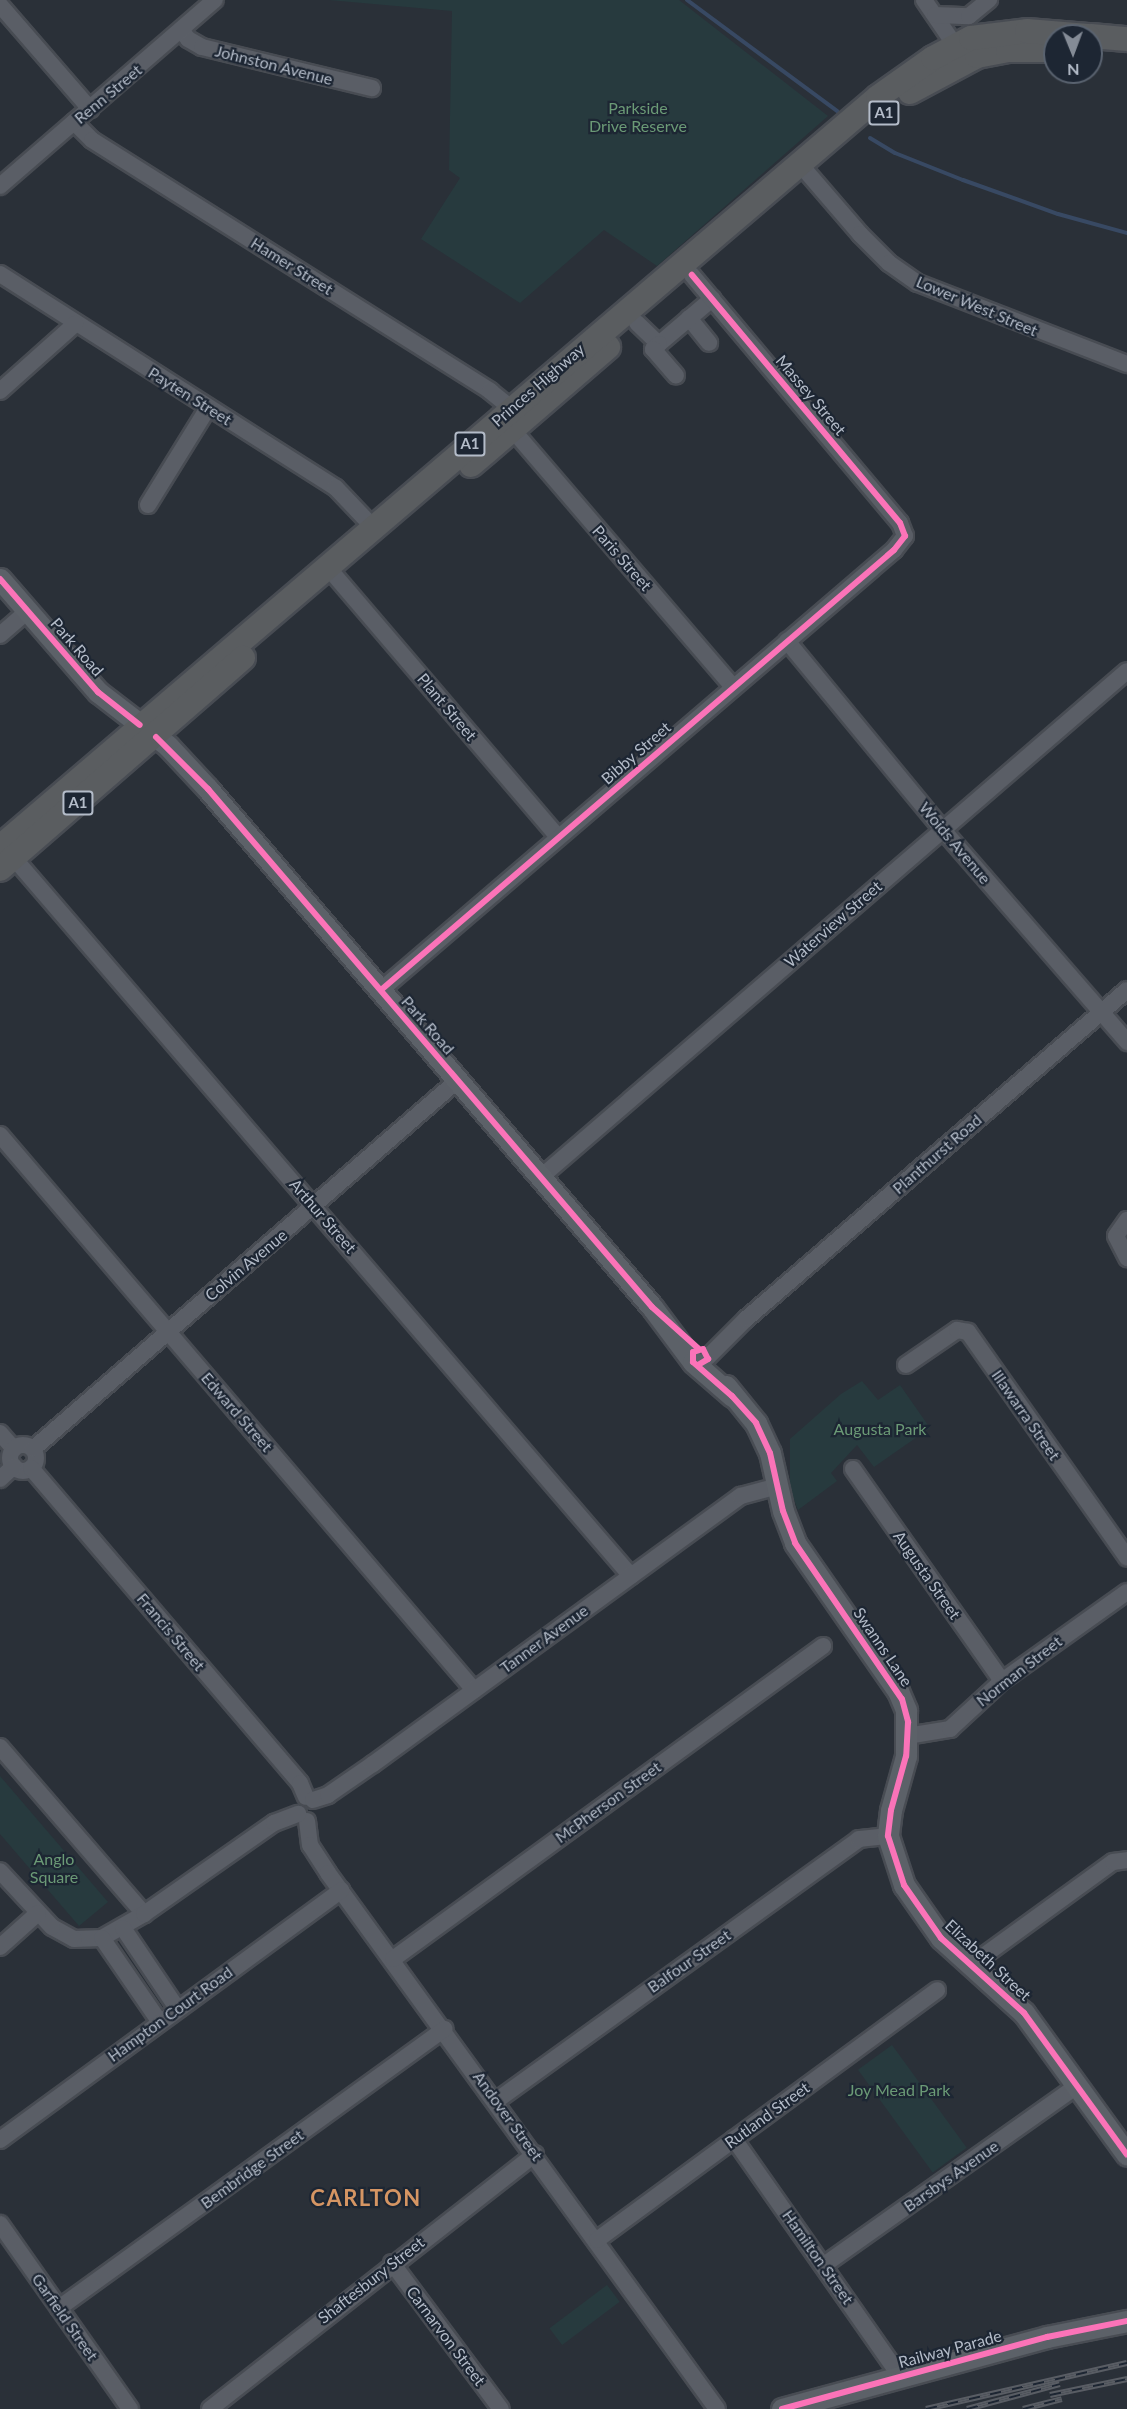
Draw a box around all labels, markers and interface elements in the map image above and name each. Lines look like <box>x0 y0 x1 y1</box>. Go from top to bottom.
north arrow <box>1043 24 1103 84</box>
street label: Johnston Avenue <box>213 41 335 89</box>
street label: Renn Street <box>70 60 146 128</box>
text: N <box>1067 61 1080 80</box>
park label: Parkside Drive Reserve <box>589 98 687 136</box>
road number: A1 <box>868 101 900 125</box>
street label: Hamer Street <box>247 233 337 299</box>
street label: Lower West Street <box>913 272 1041 340</box>
street label: Princes Highway <box>488 339 588 431</box>
street label: Massey Street <box>772 351 850 439</box>
street label: Payten Street <box>145 363 235 429</box>
road number: A1 <box>454 432 486 456</box>
street label: Paris Street <box>588 521 656 595</box>
street label: Park Road <box>47 614 107 680</box>
street label: Plant Street <box>413 669 481 745</box>
street label: Bibby Street <box>597 717 675 789</box>
road number: A1 <box>62 791 94 815</box>
street label: Woids Avenue <box>915 798 995 888</box>
street label: Waterview Street <box>780 876 886 972</box>
street label: Park Road <box>398 992 458 1058</box>
street label: Planthurst Road <box>889 1110 985 1198</box>
street label: Arthur Street <box>285 1175 361 1257</box>
street label: Colvin Avenue <box>201 1225 291 1305</box>
street label: Illawarra Street <box>988 1366 1064 1464</box>
street label: Edward Street <box>197 1368 277 1456</box>
park label: Augusta Park <box>834 1419 926 1439</box>
street label: Augusta Street <box>889 1527 965 1623</box>
street label: Francis Street <box>133 1589 209 1675</box>
street label: Tanner Avenue <box>496 1600 592 1678</box>
street label: Swanns Lane <box>850 1604 916 1690</box>
street label: Norman Street <box>972 1632 1066 1710</box>
street label: McPherson Street <box>551 1757 665 1847</box>
park label: Anglo Square <box>30 1849 78 1887</box>
street label: Elizabeth Street <box>941 1915 1035 2005</box>
street label: Balfour Street <box>644 1925 734 1997</box>
street label: Hampton Court Road <box>104 1962 236 2066</box>
street label: Andover Street <box>469 2067 547 2165</box>
street label: Rutland Street <box>721 2078 813 2152</box>
park label: Joy Mead Park <box>848 2080 950 2100</box>
street label: Bembridge Street <box>197 2125 307 2213</box>
street label: Barsbys Avenue <box>900 2136 1002 2216</box>
district label: CARLTON <box>310 2185 422 2211</box>
street label: Hamilton Street <box>778 2206 858 2308</box>
street label: Shaftesbury Street <box>314 2232 428 2328</box>
street label: Garfield Street <box>28 2270 102 2364</box>
street label: Carnarvon Street <box>402 2283 490 2389</box>
street label: Railway Parade <box>896 2326 1004 2372</box>

